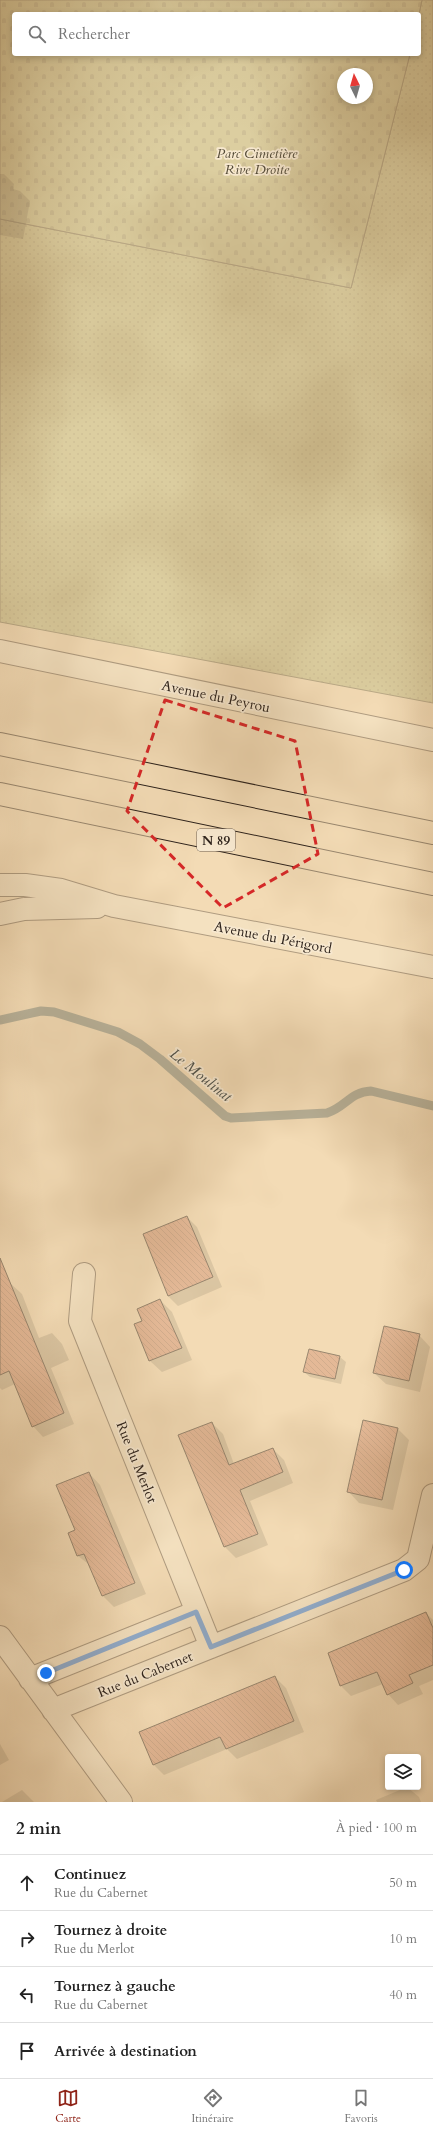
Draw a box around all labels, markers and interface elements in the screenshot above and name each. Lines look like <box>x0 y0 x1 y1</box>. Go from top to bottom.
search box <box>12 12 421 56</box>
icon: search <box>26 23 48 45</box>
text: Rechercher <box>58 24 130 44</box>
north arrow <box>337 68 373 104</box>
park label: Parc Cimetière Rive Droite <box>217 144 298 179</box>
street label: Avenue du Peyrou <box>160 676 272 717</box>
road number: N 89 <box>197 829 235 851</box>
street label: Avenue du Périgord <box>212 917 334 958</box>
water label: Le Moulinat <box>166 1044 237 1107</box>
street label: Rue du Merlot <box>112 1418 162 1506</box>
route start <box>395 1561 413 1579</box>
street label: Rue du Cabernet <box>95 1647 196 1702</box>
route end <box>37 1664 55 1682</box>
map controls <box>385 1754 421 1790</box>
button: layers <box>385 1754 421 1790</box>
text: 2 min <box>16 1817 61 1840</box>
text: À pied · 100 m <box>336 1819 417 1837</box>
text: Continuez <box>54 1864 126 1884</box>
icon: ahead <box>16 1872 38 1894</box>
text: 50 m <box>389 1874 417 1892</box>
text: Rue du Cabernet <box>54 1884 148 1902</box>
text: Tournez à droite <box>54 1920 167 1940</box>
icon: right <box>16 1928 38 1950</box>
text: 10 m <box>389 1930 417 1948</box>
text: Rue du Merlot <box>54 1940 134 1958</box>
text: Tournez à gauche <box>54 1976 176 1996</box>
icon: left <box>16 1984 38 2006</box>
text: 40 m <box>389 1986 417 2004</box>
text: Rue du Cabernet <box>54 1996 148 2014</box>
icon: arrive <box>16 2040 38 2062</box>
text: Arrivée à destination <box>54 2041 197 2061</box>
tab: Carte <box>55 2087 81 2126</box>
tab: Itinéraire <box>191 2087 234 2126</box>
tab: Favoris <box>344 2087 378 2126</box>

